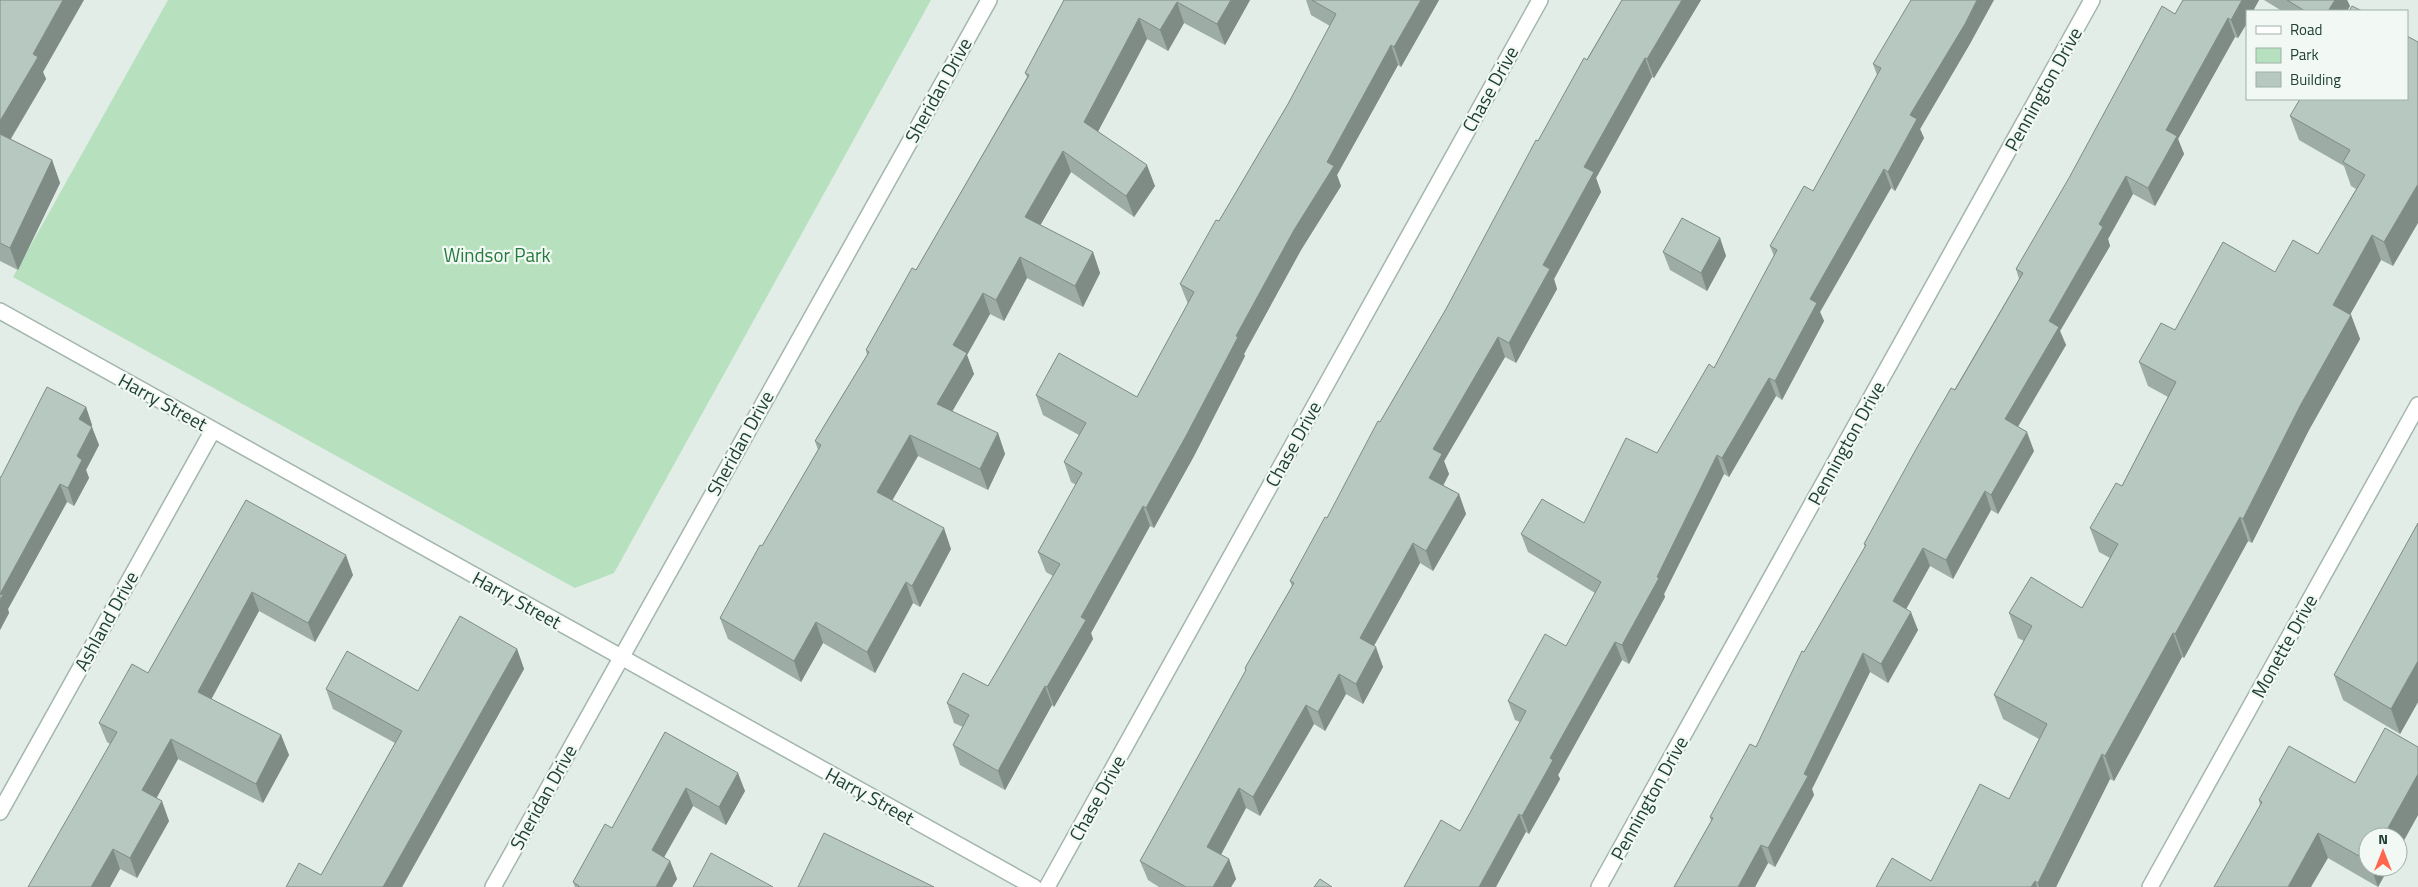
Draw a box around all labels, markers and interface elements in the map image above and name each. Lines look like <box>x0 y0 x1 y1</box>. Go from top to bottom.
legend <box>2246 10 2408 100</box>
text: Road <box>2290 18 2322 41</box>
street label: Pennington Drive <box>1996 21 2089 156</box>
street label: Sheridan Drive <box>897 32 978 148</box>
street label: Chase Drive <box>1454 41 1525 137</box>
text: Park <box>2290 43 2319 66</box>
text: Building <box>2290 68 2341 91</box>
park label: Windsor Park <box>443 240 551 269</box>
street label: Harry Street <box>113 365 213 438</box>
street label: Pennington Drive <box>1799 375 1892 510</box>
street label: Sheridan Drive <box>699 385 780 501</box>
street label: Chase Drive <box>1257 396 1328 492</box>
street label: Harry Street <box>467 563 567 636</box>
street label: Ashland Drive <box>66 566 145 676</box>
street label: Monette Drive <box>2243 589 2324 703</box>
street label: Pennington Drive <box>1602 730 1695 865</box>
street label: Sheridan Drive <box>502 739 583 855</box>
street label: Chase Drive <box>1061 750 1132 846</box>
street label: Harry Street <box>820 759 920 832</box>
north arrow <box>2358 827 2408 877</box>
text: N <box>2378 828 2388 849</box>

